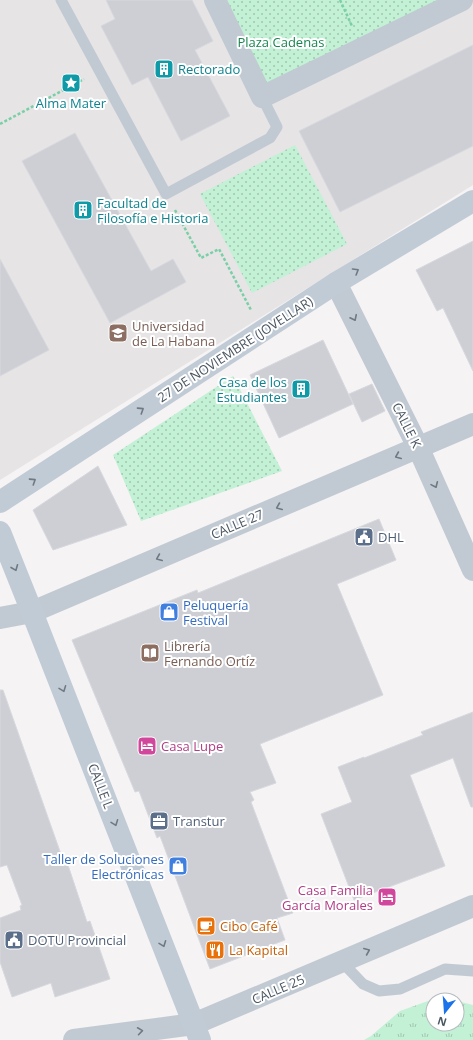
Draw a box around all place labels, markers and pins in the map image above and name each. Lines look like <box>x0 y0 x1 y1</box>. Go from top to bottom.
building icon: Rectorado <box>153 58 175 80</box>
place label: Rectorado <box>178 60 240 78</box>
place icon: Alma Mater <box>60 72 82 94</box>
place label: Alma Mater <box>36 94 107 112</box>
place label: Facultad de Filosofía e Historia <box>97 194 208 227</box>
building icon: Facultad de Filosofía e Historia <box>72 199 94 221</box>
place label: Universidad de La Habana <box>132 317 215 350</box>
school or university icon: Universidad de La Habana <box>107 322 129 344</box>
place label: Casa de los Estudiantes <box>216 373 287 406</box>
building icon: Casa de los Estudiantes <box>290 378 312 400</box>
public building icon: DHL <box>353 526 375 548</box>
place label: DHL <box>378 528 404 546</box>
place label: Peluquería Festival <box>183 596 248 629</box>
shop icon: Peluquería Festival <box>158 601 180 623</box>
place label: Librería Fernando Ortíz <box>164 637 255 670</box>
library icon: Librería Fernando Ortíz <box>139 642 161 664</box>
hotel icon: Casa Lupe <box>136 735 158 757</box>
place label: Casa Lupe <box>161 737 223 755</box>
office icon: Transtur <box>148 810 170 832</box>
place label: Transtur <box>173 812 225 830</box>
place label: Taller de Soluciones Electrónicas <box>43 850 164 883</box>
shop icon: Taller de Soluciones Electrónicas <box>167 855 189 877</box>
place label: Casa Familia García Morales <box>282 881 373 914</box>
hotel icon: Casa Familia García Morales <box>376 886 398 908</box>
cafe icon: Cibo Café <box>195 915 217 937</box>
place label: Cibo Café <box>220 917 278 935</box>
public building icon: DOTU Provincial <box>3 929 25 951</box>
place label: DOTU Provincial <box>28 931 126 949</box>
restaurant icon: La Kapital <box>204 939 226 961</box>
place label: La Kapital <box>229 941 288 959</box>

